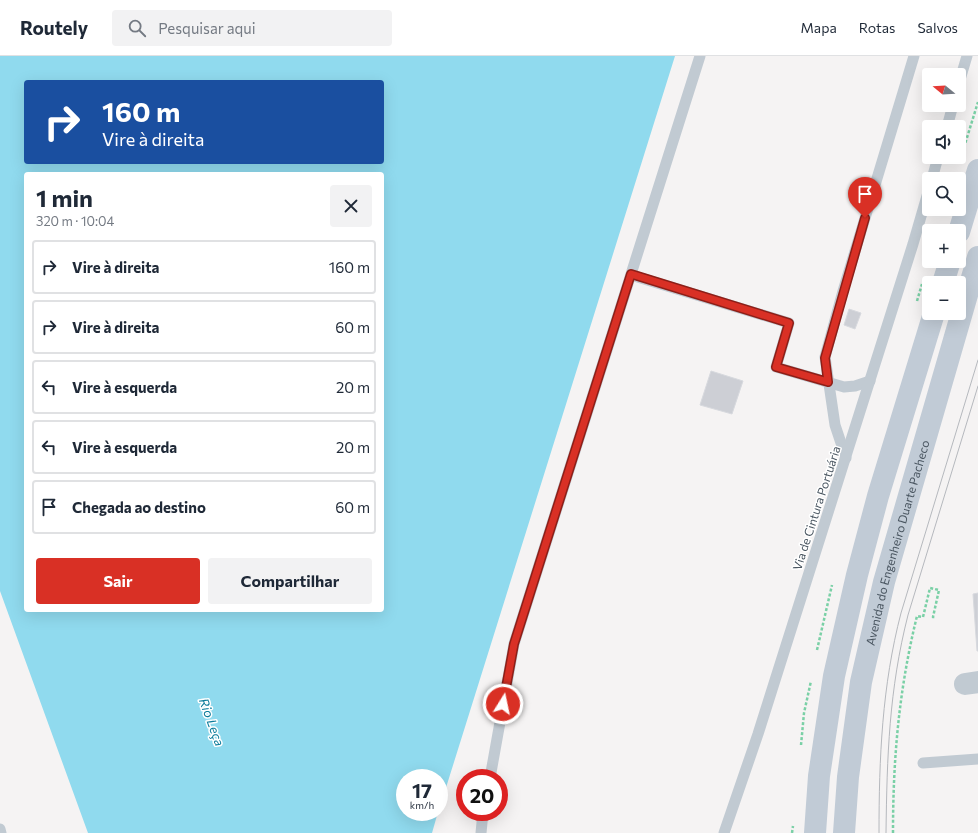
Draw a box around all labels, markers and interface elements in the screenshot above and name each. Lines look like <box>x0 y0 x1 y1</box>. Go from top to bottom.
search box <box>112 10 392 46</box>
text: Routely <box>20 16 88 39</box>
icon: search <box>126 17 148 39</box>
text: Pesquisar aqui <box>158 19 256 37</box>
text: Mapa <box>801 19 837 36</box>
text: Rotas <box>859 19 895 36</box>
text: Salvos <box>917 19 958 36</box>
north arrow <box>922 68 966 112</box>
map controls <box>922 68 966 320</box>
text: 160 m <box>102 94 180 128</box>
icon: right <box>36 96 88 148</box>
button: sound <box>922 120 966 164</box>
text: Vire à direita <box>102 128 204 150</box>
button: search <box>922 172 966 216</box>
pin <box>848 177 882 218</box>
text: 1 min <box>36 183 93 212</box>
icon: arrive <box>854 183 876 205</box>
button: close <box>330 185 372 227</box>
text: 320 m · 10:04 <box>36 213 114 229</box>
button: + <box>922 224 966 268</box>
icon: right <box>38 256 60 278</box>
text: Vire à direita <box>72 258 160 276</box>
text: 160 m <box>329 258 370 276</box>
button: − <box>922 276 966 320</box>
icon: right <box>38 316 60 338</box>
text: Vire à direita <box>72 318 160 336</box>
text: 60 m <box>335 318 370 336</box>
icon: left <box>38 376 60 398</box>
text: Vire à esquerda <box>72 378 177 396</box>
text: 20 m <box>336 378 370 396</box>
icon: left <box>38 436 60 458</box>
text: Vire à esquerda <box>72 438 177 456</box>
text: 20 m <box>336 438 370 456</box>
street label: Avenida do Engenheiro Duarte Pacheco <box>863 438 932 647</box>
street label: Via de Cintura Portuária <box>789 444 843 572</box>
icon: arrive <box>38 496 60 518</box>
text: Chegada ao destino <box>72 498 206 516</box>
text: 60 m <box>335 498 370 516</box>
button: Sair <box>36 558 200 604</box>
button: Compartilhar <box>208 558 372 604</box>
position arrow <box>482 683 524 725</box>
water label: Rio Leça <box>196 696 228 748</box>
speed limit sign: 20 <box>456 769 508 821</box>
text: 17 <box>412 778 432 802</box>
text: km/h <box>410 799 434 811</box>

